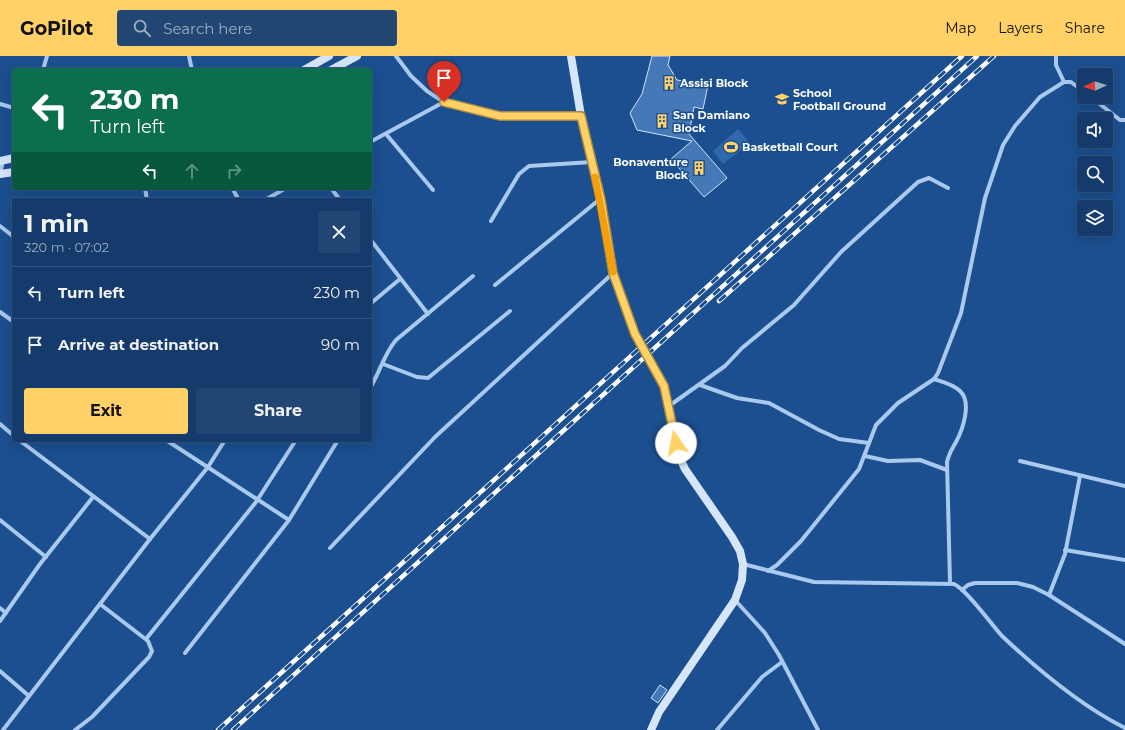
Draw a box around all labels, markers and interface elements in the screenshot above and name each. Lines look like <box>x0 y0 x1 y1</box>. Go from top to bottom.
search box <box>117 10 397 46</box>
text: GoPilot <box>20 17 93 40</box>
icon: search <box>131 17 153 39</box>
text: Search here <box>163 19 252 38</box>
text: Map <box>945 19 976 37</box>
text: Layers <box>998 19 1043 37</box>
text: Share <box>1065 19 1105 37</box>
pin <box>427 61 461 102</box>
icon: arrive <box>433 67 455 89</box>
north arrow <box>1077 68 1113 104</box>
map controls <box>1077 68 1113 236</box>
building icon: Assisi Block <box>661 75 677 91</box>
place label: Assisi Block <box>679 76 749 90</box>
text: 230 m <box>90 82 179 116</box>
icon: left <box>24 84 76 136</box>
place label: School Football Ground <box>793 86 886 113</box>
school or university icon: School Football Ground <box>774 91 790 107</box>
place label: San Damiano Block <box>673 108 750 135</box>
button: sound <box>1077 112 1113 148</box>
building icon: San Damiano Block <box>654 113 670 129</box>
text: Turn left <box>90 116 165 138</box>
sports icon: Basketball Court <box>723 139 739 155</box>
place label: Basketball Court <box>742 140 838 154</box>
place label: Bonaventure Block <box>613 155 689 182</box>
button: search <box>1077 156 1113 192</box>
icon: left <box>139 160 161 182</box>
icon: ahead <box>181 160 203 182</box>
icon: right <box>223 160 245 182</box>
building icon: Bonaventure Block <box>691 160 707 176</box>
button: layers <box>1077 200 1113 236</box>
text: 1 min <box>24 209 89 238</box>
button: close <box>318 211 360 253</box>
text: 320 m · 07:02 <box>24 239 109 255</box>
icon: left <box>24 282 46 304</box>
text: Turn left <box>58 283 125 302</box>
text: 230 m <box>313 283 360 302</box>
icon: arrive <box>24 334 46 356</box>
text: Arrive at destination <box>58 335 219 354</box>
text: 90 m <box>321 335 360 354</box>
button: Exit <box>24 388 188 434</box>
button: Share <box>196 388 360 434</box>
position arrow <box>655 422 697 464</box>

